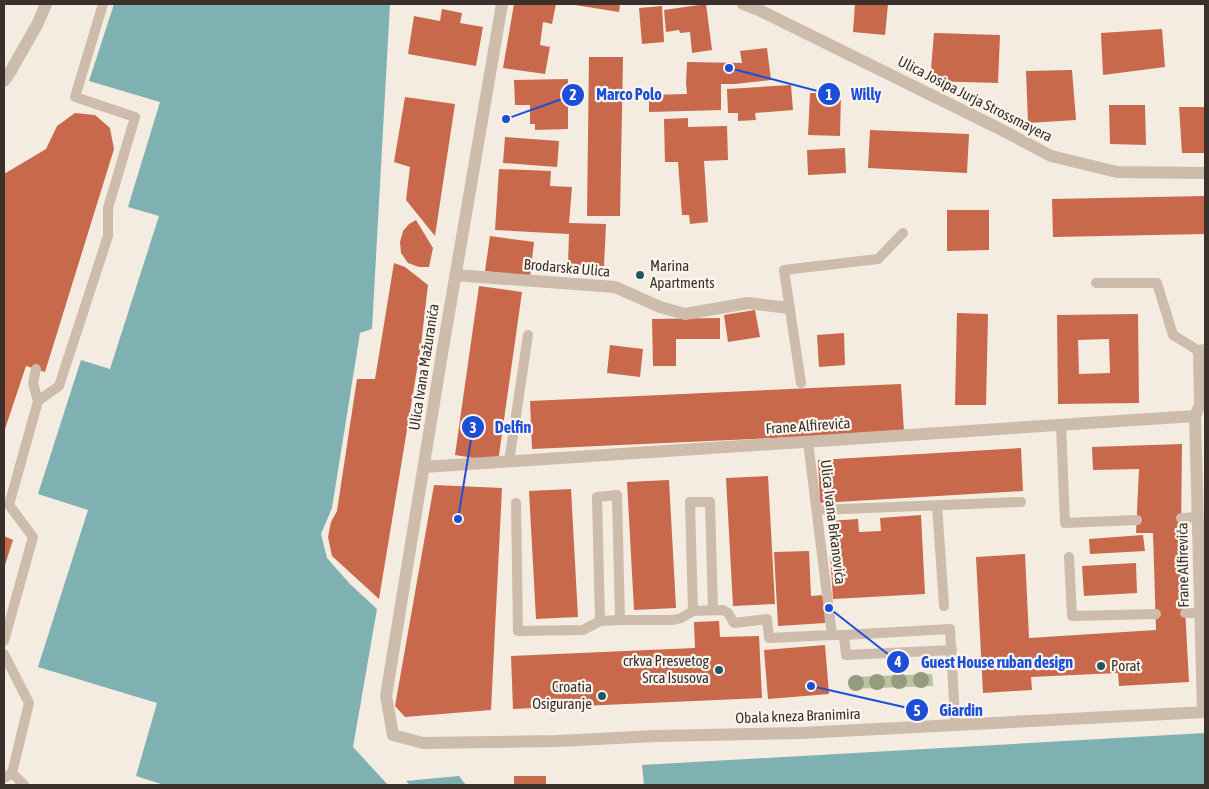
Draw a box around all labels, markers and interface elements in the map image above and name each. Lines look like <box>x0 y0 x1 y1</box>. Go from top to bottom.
street label: Ulica Josipa Jurja Strossmayera <box>895 52 1055 145</box>
callout: Marco Polo <box>561 79 671 110</box>
callout: Willy <box>816 79 891 110</box>
text: Marco Polo <box>596 85 662 103</box>
text: Willy <box>850 85 881 103</box>
text: 2 <box>569 86 577 103</box>
text: 1 <box>825 86 833 103</box>
street label: Brodarska Ulica <box>523 255 611 280</box>
place label: Marina Apartments <box>650 257 715 291</box>
marker: Marina Apartments <box>634 269 646 281</box>
street label: Ulica Ivana Mažuranića <box>405 302 442 431</box>
callout: Delfin <box>460 412 542 443</box>
street label: Frane Alfirevića <box>765 414 851 437</box>
text: Delfin <box>495 418 531 436</box>
text: 3 <box>469 419 477 436</box>
street label: Ulica Ivana Brkanovića <box>817 459 850 585</box>
street label: Frane Alfirevića <box>1173 522 1192 608</box>
callout: Guest House ruban design <box>886 647 1083 678</box>
place label: crkva Presvetog Srca Isusova <box>623 652 710 686</box>
text: 4 <box>893 653 902 670</box>
text: Guest House ruban design <box>921 653 1073 671</box>
place label: Porat <box>1111 657 1141 674</box>
marker: Porat <box>1095 660 1107 672</box>
marker: crkva Presvetog Srca Isusova <box>713 664 725 676</box>
place label: Croatia Osiguranje <box>532 678 592 712</box>
marker: Croatia Osiguranje <box>596 690 608 702</box>
callout: Giardin <box>905 695 993 726</box>
text: Giardin <box>939 701 983 719</box>
text: 5 <box>913 702 921 719</box>
street label: Obala kneza Branimira <box>735 705 861 726</box>

